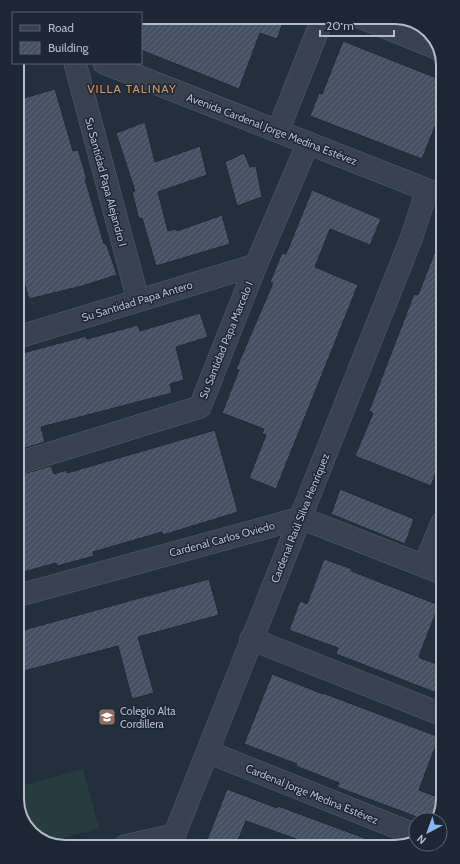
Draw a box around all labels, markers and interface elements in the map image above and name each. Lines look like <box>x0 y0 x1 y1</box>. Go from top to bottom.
legend <box>12 12 142 64</box>
scale bar <box>320 12 394 38</box>
text: 20 m <box>326 18 354 33</box>
text: Road <box>48 20 74 35</box>
text: Building <box>48 40 90 55</box>
district label: VILLA TALINAY <box>87 81 177 96</box>
street label: Avenida Cardenal Jorge Medina Estévez <box>185 90 359 168</box>
street label: Su Santidad Papa Alejandro I <box>82 116 130 248</box>
street label: Su Santidad Papa Antero <box>80 277 194 325</box>
street label: Su Santidad Papa Marcelo I <box>196 279 256 401</box>
street label: Cardenal Raúl Silva Henríquez <box>268 451 332 585</box>
street label: Cardenal Carlos Oviedo <box>168 518 276 560</box>
place label: Colegio Alta Cordillera <box>120 704 176 731</box>
school or university icon: Colegio Alta Cordillera <box>97 707 117 727</box>
street label: Cardenal Jorge Medina Estévez <box>244 761 380 827</box>
north arrow <box>408 812 448 852</box>
text: N <box>414 832 429 847</box>

